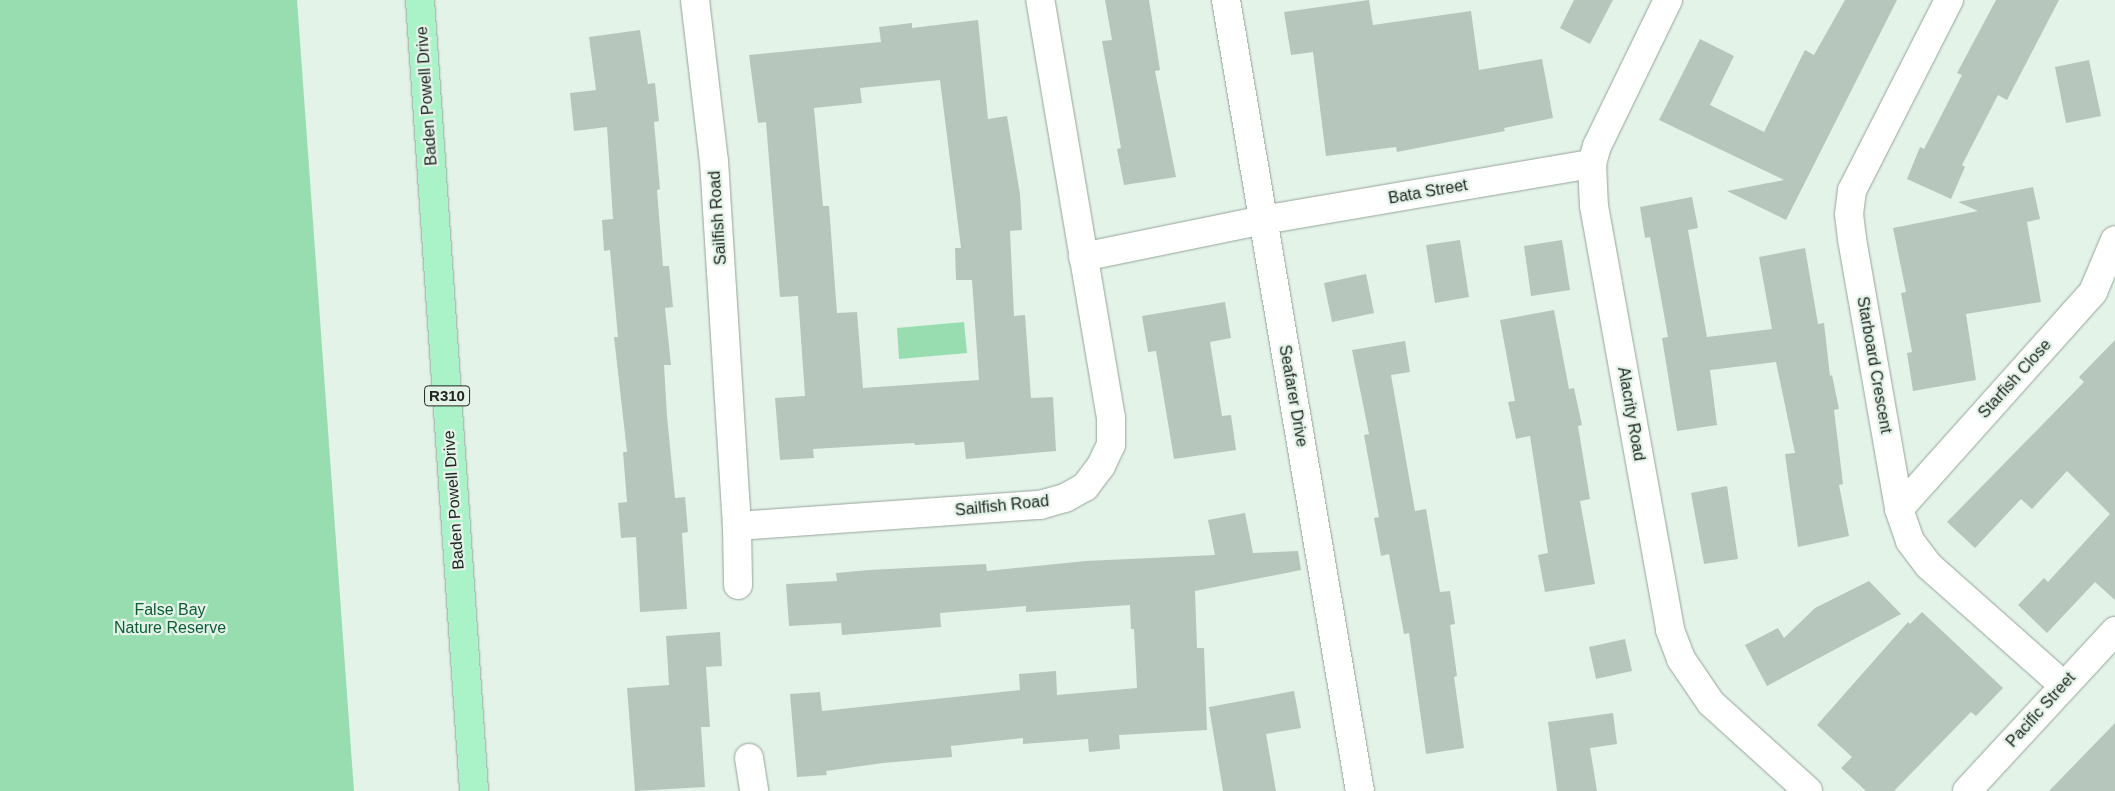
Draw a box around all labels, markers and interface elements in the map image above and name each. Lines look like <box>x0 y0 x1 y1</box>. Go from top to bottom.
street label: Baden Powell Drive <box>413 26 441 166</box>
street label: Sailfish Road <box>705 170 731 266</box>
street label: Bata Street <box>1387 176 1469 208</box>
street label: Starboard Crescent <box>1853 295 1895 435</box>
street label: Starfish Close <box>1975 336 2055 422</box>
street label: Seafarer Drive <box>1275 344 1311 448</box>
street label: Alacrity Road <box>1613 365 1649 463</box>
road number: R310 <box>423 384 471 408</box>
street label: Baden Powell Drive <box>440 430 468 570</box>
street label: Sailfish Road <box>954 492 1050 520</box>
park label: False Bay Nature Reserve <box>114 600 226 638</box>
street label: Pacific Street <box>2002 669 2080 751</box>

